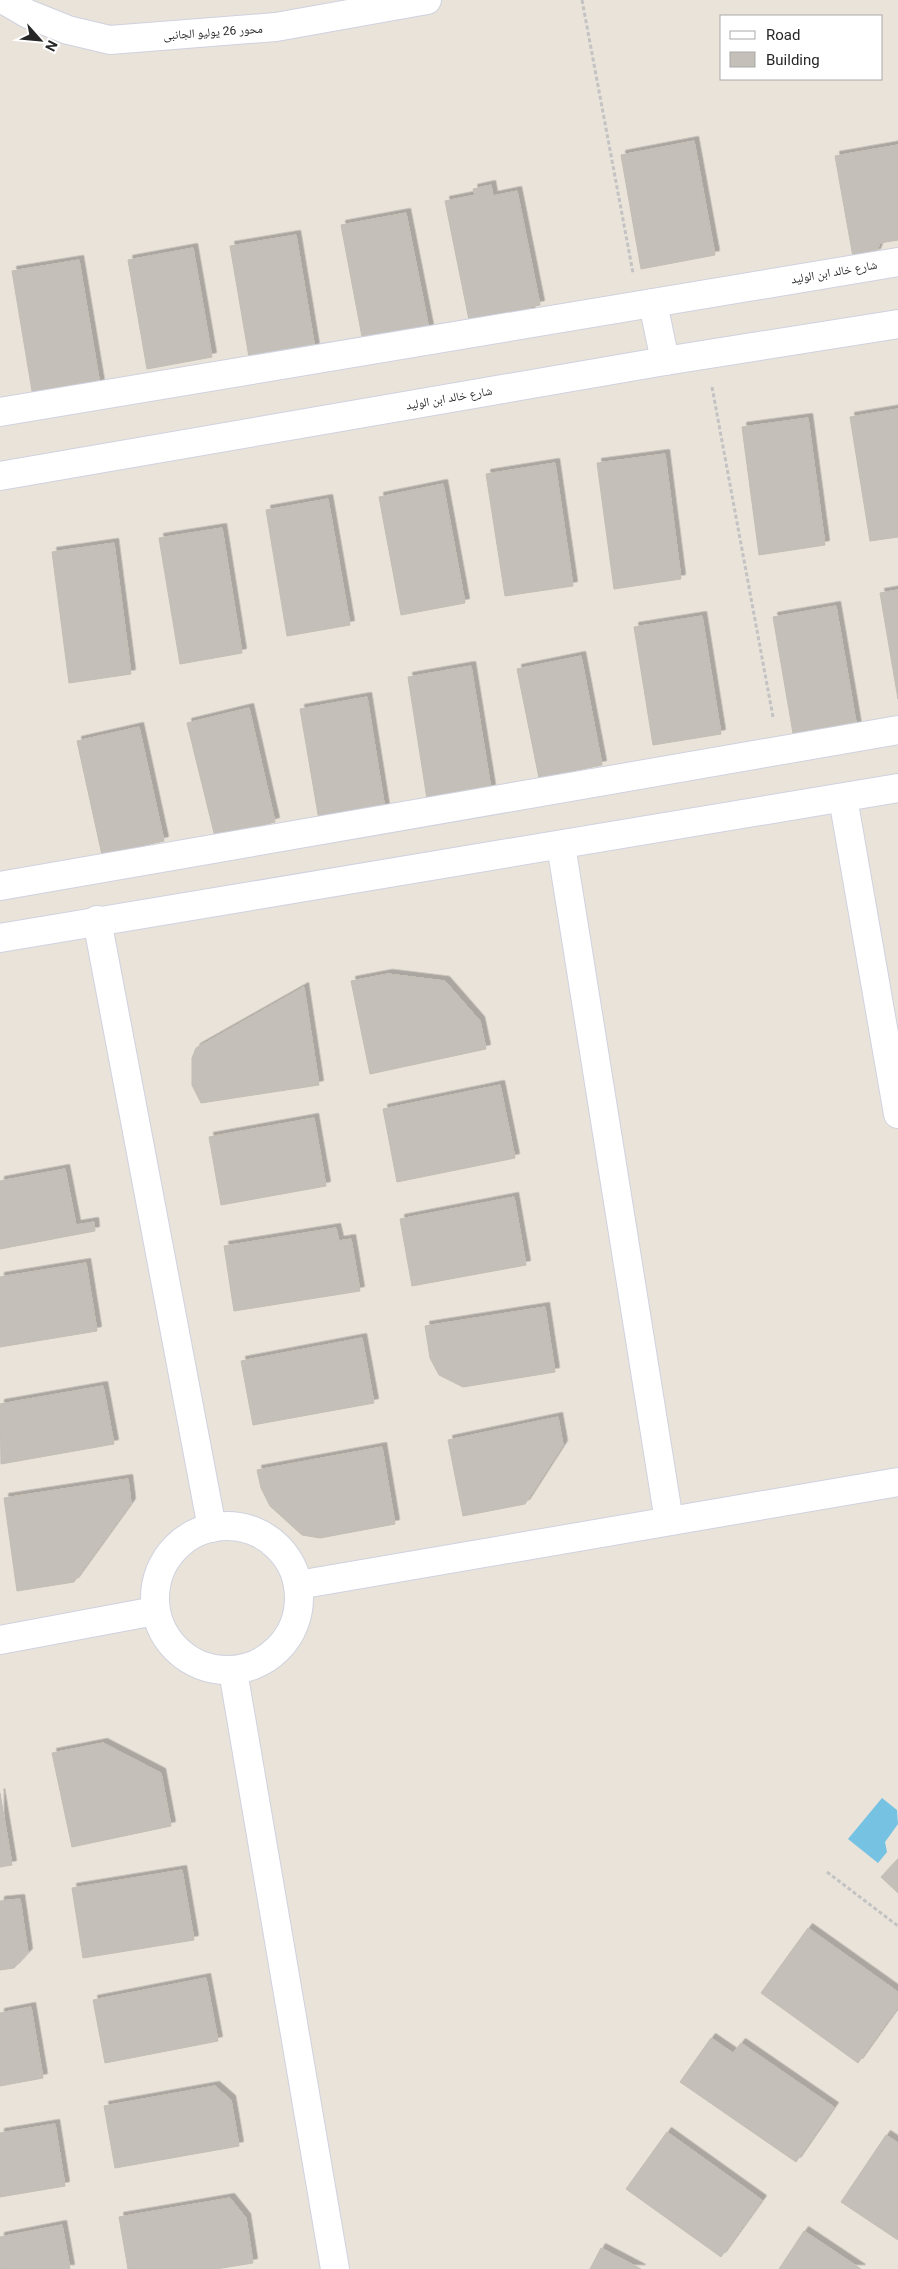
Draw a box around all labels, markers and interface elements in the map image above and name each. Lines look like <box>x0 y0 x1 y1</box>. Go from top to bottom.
north arrow <box>15 15 65 65</box>
legend <box>720 15 883 80</box>
street label: محور 26 يوليو الجانبى <box>163 22 263 43</box>
text: Road <box>766 26 800 44</box>
text: N <box>42 38 61 54</box>
text: Building <box>766 51 820 69</box>
street label: شارع خالد ابن الوليد <box>790 258 879 287</box>
street label: شارع خالد ابن الوليد <box>405 384 494 413</box>

